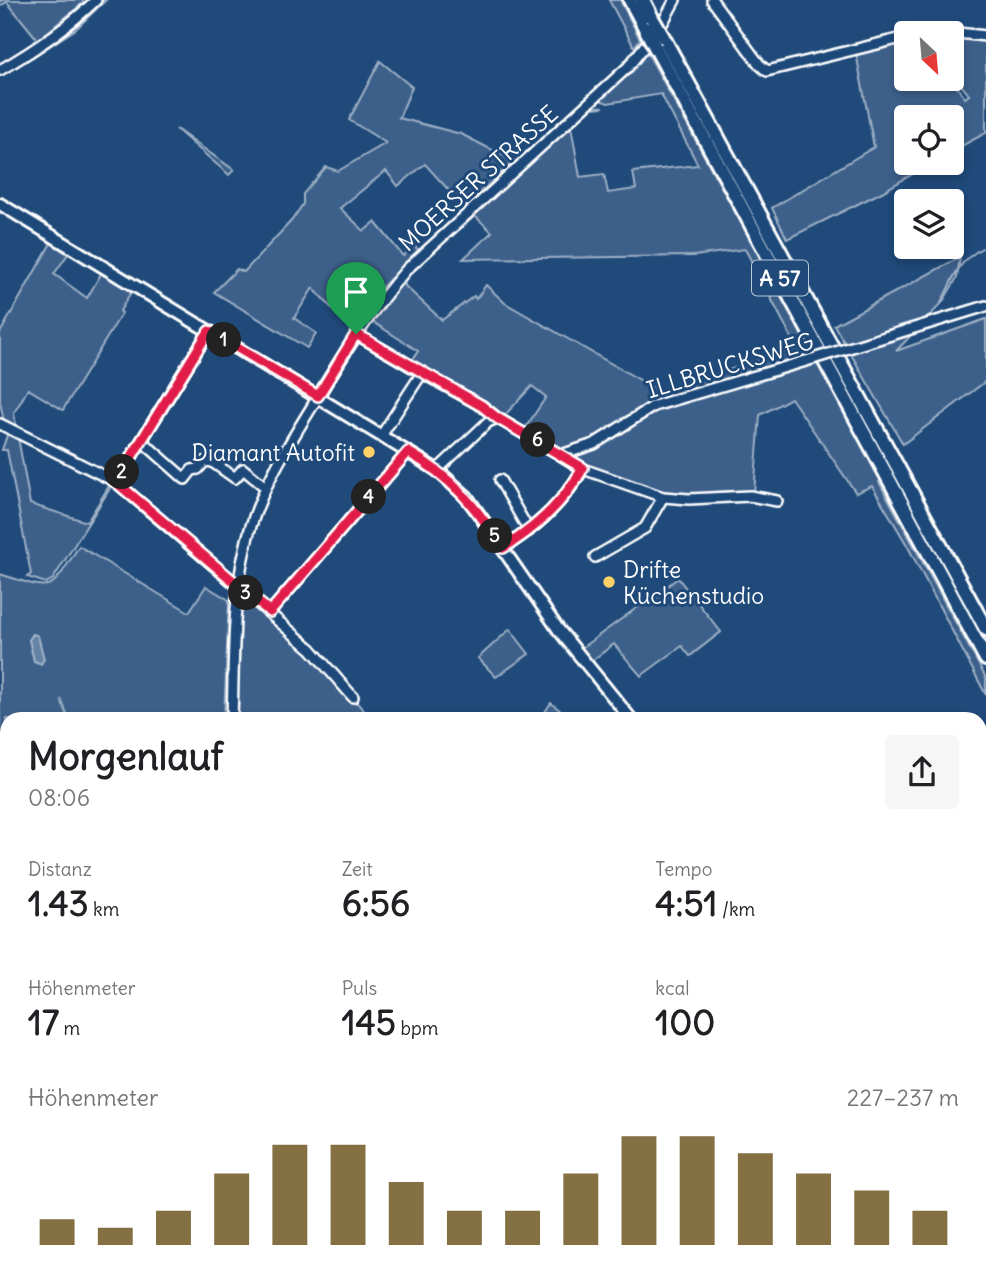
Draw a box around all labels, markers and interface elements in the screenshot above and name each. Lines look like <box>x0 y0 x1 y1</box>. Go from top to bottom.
north arrow <box>894 21 964 91</box>
map controls <box>894 21 964 259</box>
street label: MOERSER STRASSE <box>392 99 564 257</box>
button: locate <box>894 105 964 175</box>
button: layers <box>894 189 964 259</box>
road number: A 57 <box>752 260 808 296</box>
pin <box>326 262 386 334</box>
icon: arrive <box>337 273 375 311</box>
pin: 1 <box>206 322 242 358</box>
street label: ILLBRUCKSWEG <box>643 326 817 404</box>
text: 1 <box>220 327 227 351</box>
pin: 6 <box>520 422 556 458</box>
text: 6 <box>532 427 543 451</box>
place label: Diamant Autofit <box>192 438 355 467</box>
marker: Diamant Autofit <box>361 444 377 460</box>
pin: 2 <box>104 454 140 490</box>
text: 2 <box>116 459 127 483</box>
pin: 4 <box>352 480 386 514</box>
text: 4 <box>363 484 374 508</box>
pin: 5 <box>477 518 512 554</box>
text: 5 <box>489 523 500 547</box>
place label: Drifte Küchenstudio <box>623 555 764 610</box>
marker: Drifte Küchenstudio <box>601 574 617 590</box>
pin: 3 <box>229 576 264 610</box>
text: 3 <box>240 580 251 604</box>
text: Morgenlauf <box>28 733 223 780</box>
button: share <box>885 735 959 809</box>
text: 08:06 <box>28 783 90 812</box>
text: Distanz <box>28 857 92 881</box>
text: Zeit <box>342 857 373 881</box>
text: Tempo <box>655 857 712 881</box>
text: 1.43 <box>28 881 89 925</box>
text: 6:56 <box>342 881 410 925</box>
text: 4:51 <box>655 881 718 925</box>
text: km <box>89 897 119 921</box>
text: /km <box>718 897 755 921</box>
text: Höhenmeter <box>28 976 136 1000</box>
text: Puls <box>342 976 377 1000</box>
text: kcal <box>655 976 690 1000</box>
text: 17 <box>28 1000 59 1044</box>
text: 145 <box>342 1000 396 1044</box>
text: 100 <box>655 1000 715 1044</box>
text: m <box>59 1016 80 1040</box>
text: bpm <box>396 1016 438 1040</box>
text: Höhenmeter <box>28 1083 158 1112</box>
text: 227–237 m <box>847 1083 959 1112</box>

